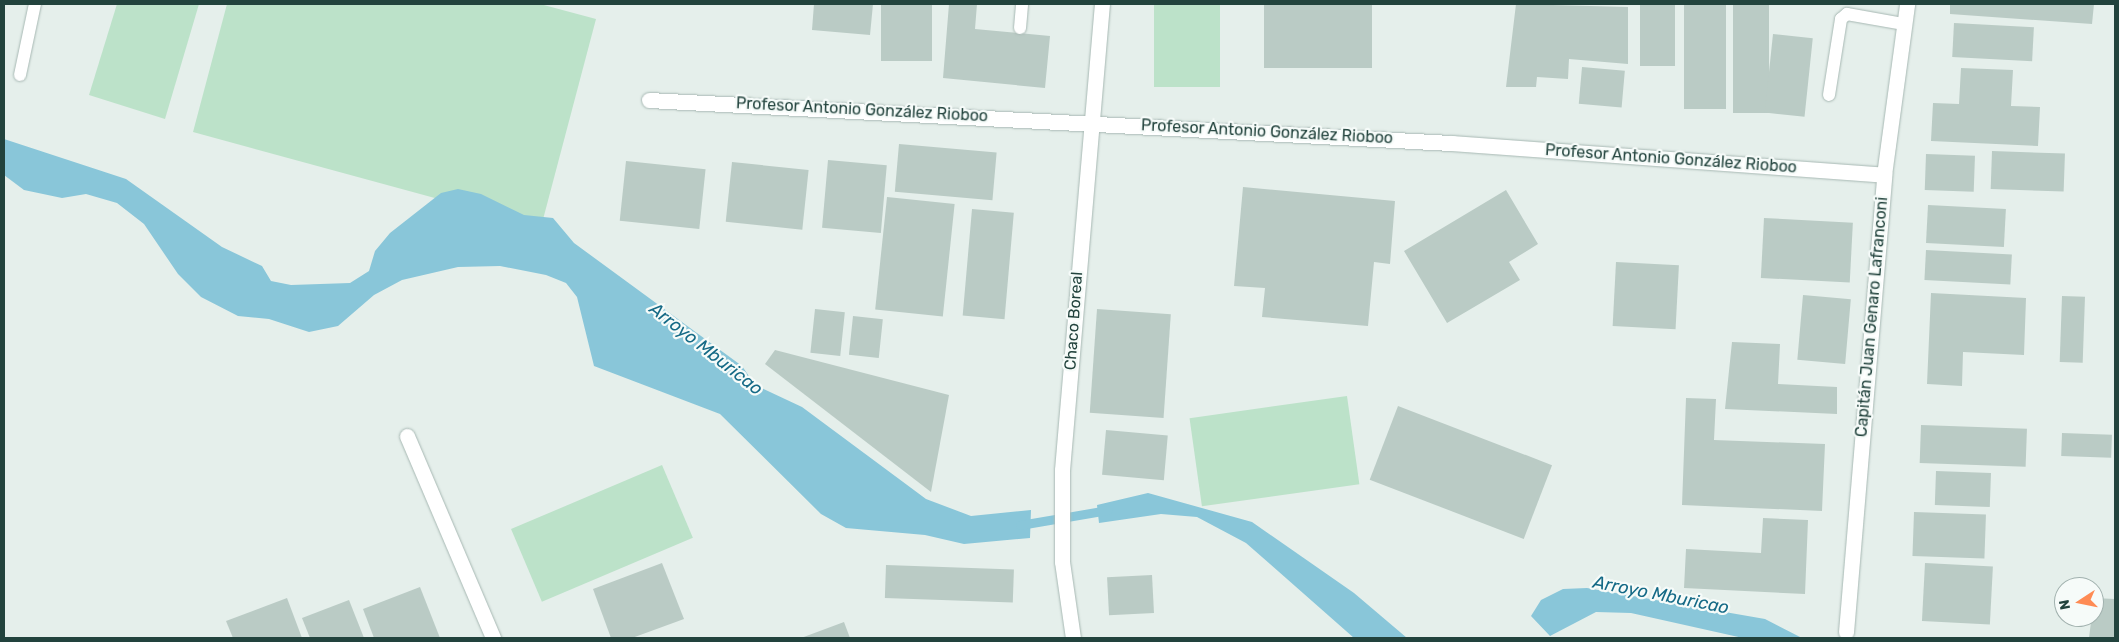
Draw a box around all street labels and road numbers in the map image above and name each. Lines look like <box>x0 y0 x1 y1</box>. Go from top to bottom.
street label: Profesor Antonio González Rioboo <box>735 94 989 126</box>
street label: Profesor Antonio González Rioboo <box>1140 116 1394 148</box>
street label: Profesor Antonio González Rioboo <box>1544 141 1798 177</box>
street label: Capitán Juan Genaro Lafranconi <box>1852 196 1892 438</box>
street label: Chaco Boreal <box>1061 271 1087 371</box>

